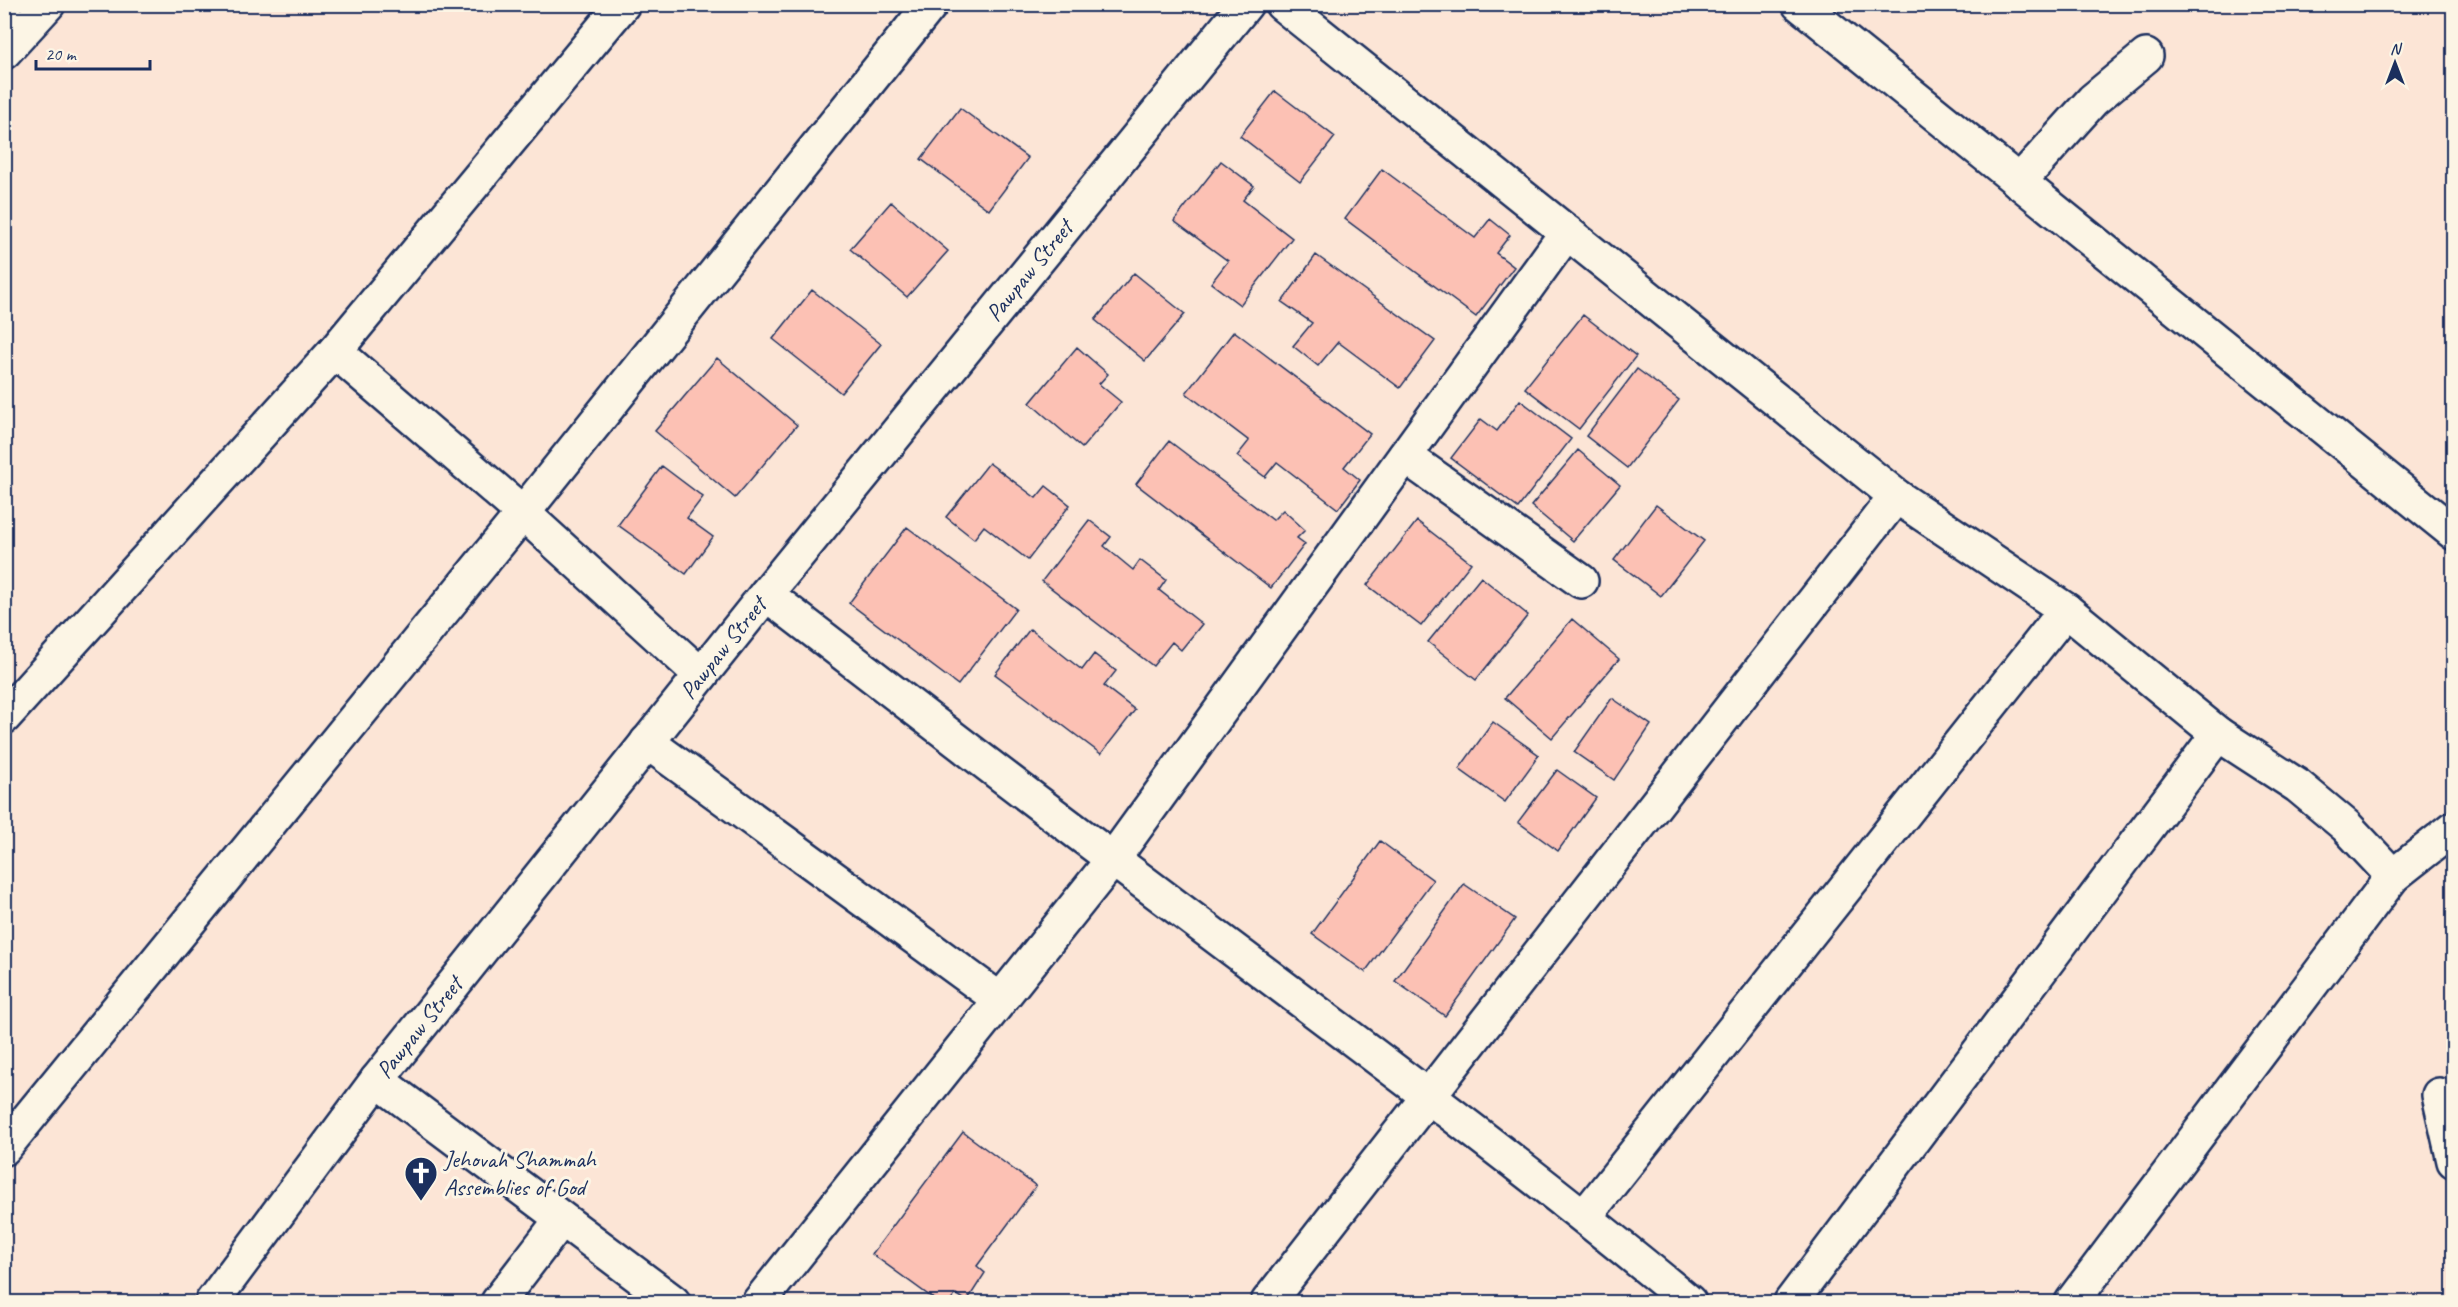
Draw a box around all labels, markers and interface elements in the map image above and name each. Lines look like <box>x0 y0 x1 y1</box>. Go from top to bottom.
scale bar <box>36 33 150 71</box>
north arrow <box>2365 33 2425 93</box>
text: N <box>2390 39 2403 59</box>
text: 20 m <box>45 43 78 65</box>
street label: Pawpaw Street <box>979 211 1081 327</box>
street label: Pawpaw Street <box>673 589 775 705</box>
street label: Pawpaw Street <box>369 968 471 1084</box>
place label: Jehovah Shammah Assemblies of God <box>443 1144 598 1202</box>
church icon: Jehovah Shammah Assemblies of God <box>403 1155 439 1202</box>

